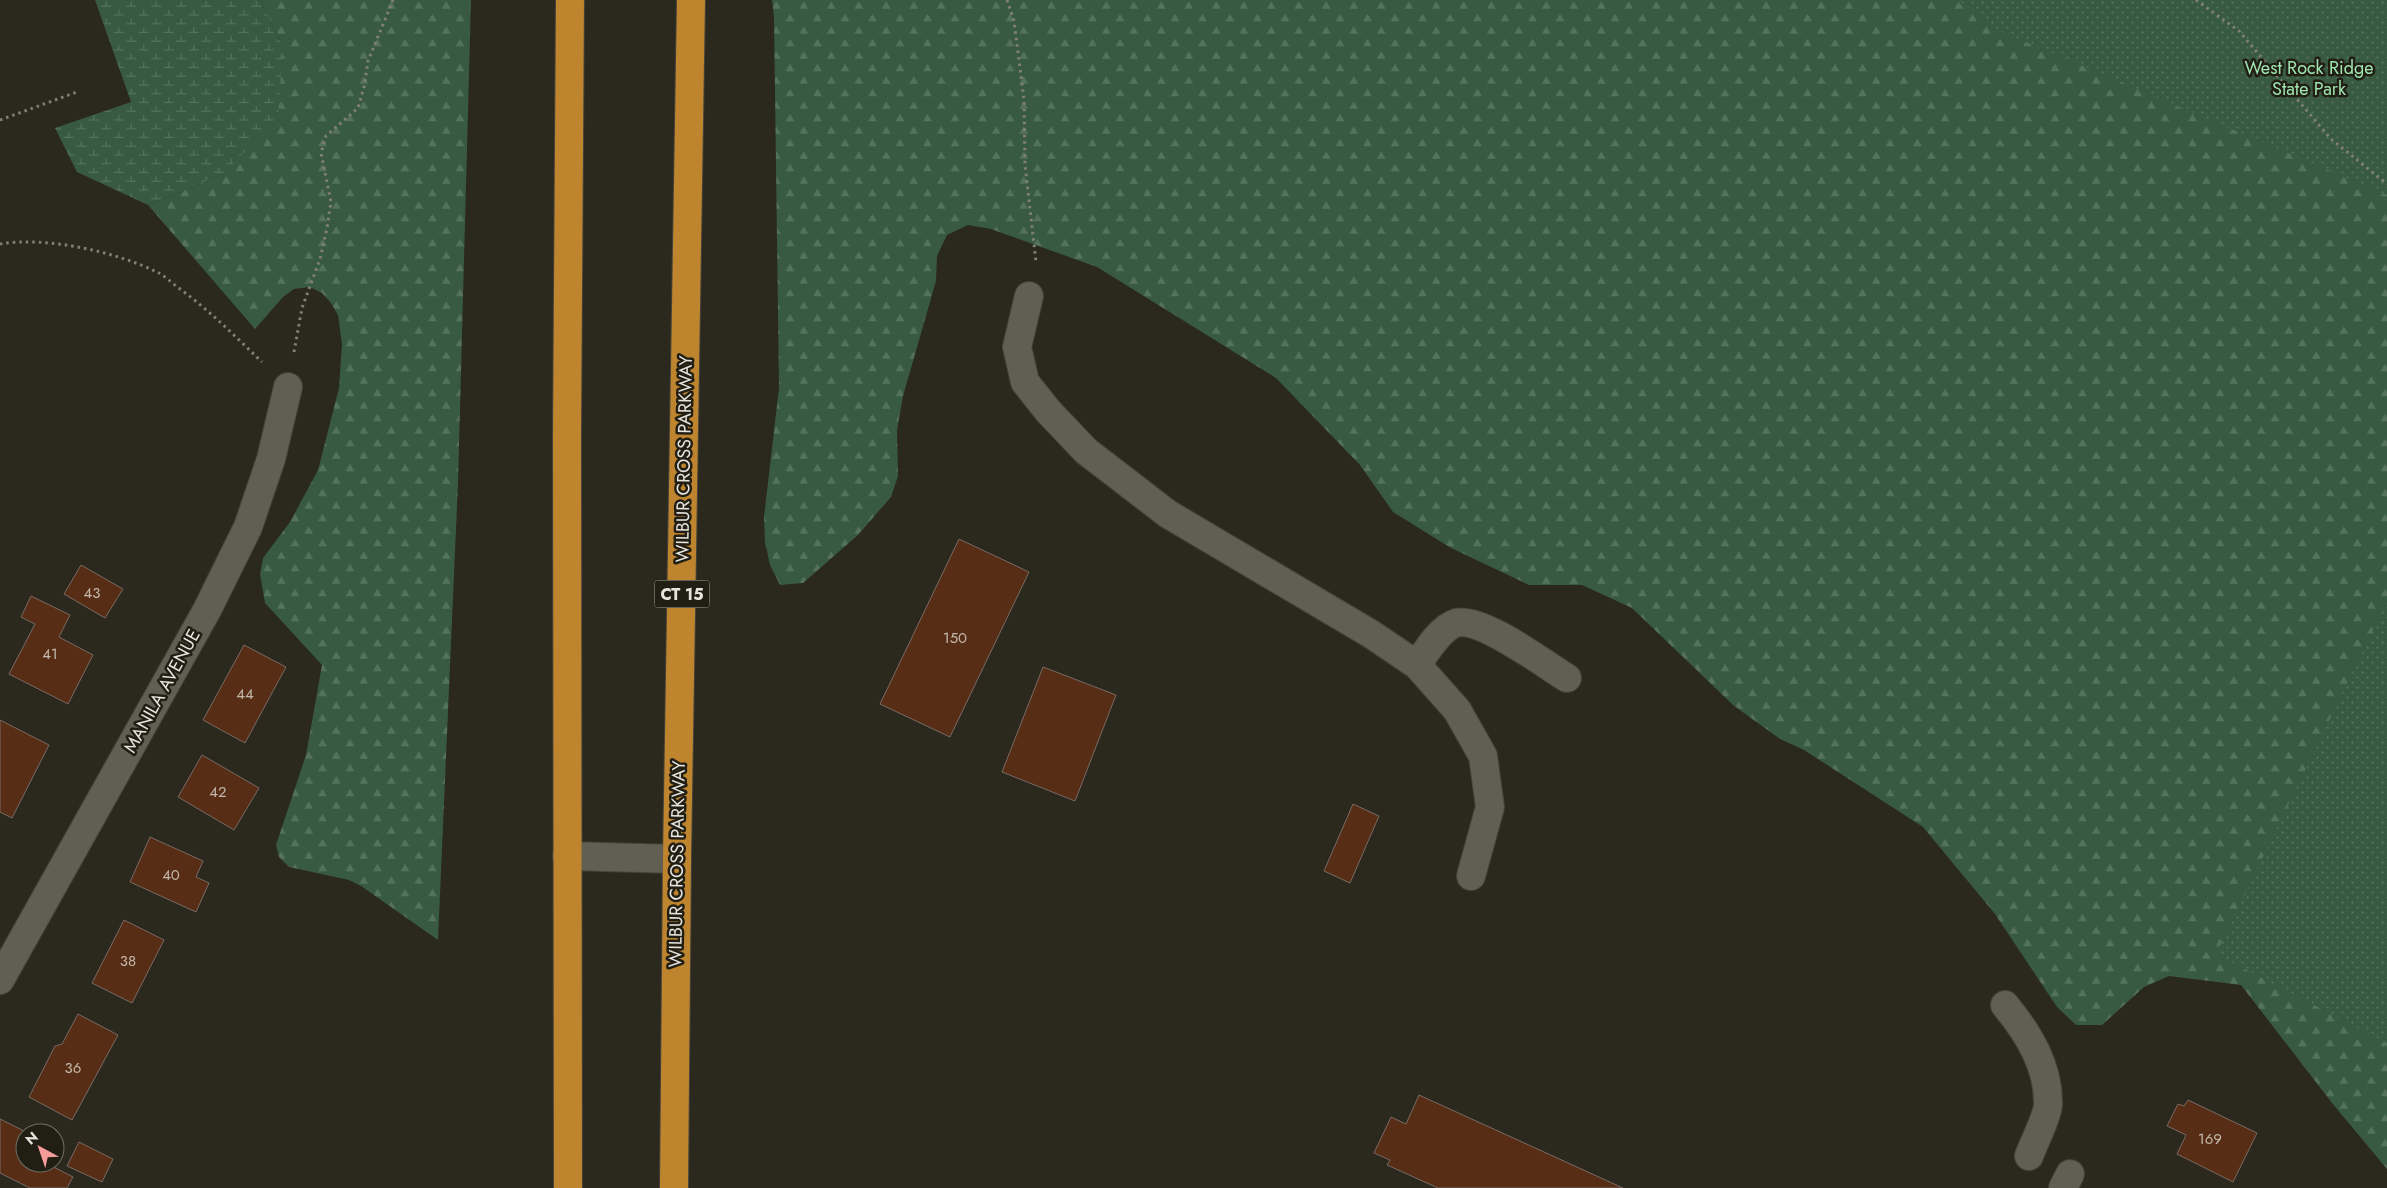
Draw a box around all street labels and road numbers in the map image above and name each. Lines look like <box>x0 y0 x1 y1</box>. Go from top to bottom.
street label: WILBUR CROSS PARKWAY <box>669 354 699 563</box>
road number: CT 15 <box>654 580 710 608</box>
street label: MANILA AVENUE <box>117 624 207 758</box>
street label: WILBUR CROSS PARKWAY <box>662 759 692 968</box>

